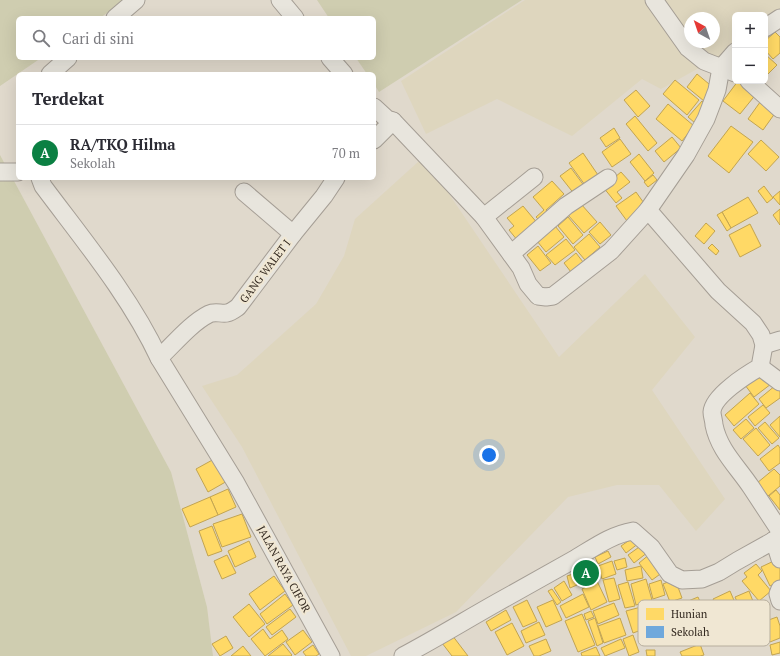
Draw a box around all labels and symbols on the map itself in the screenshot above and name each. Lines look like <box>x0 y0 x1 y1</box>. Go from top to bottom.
north arrow <box>684 12 720 48</box>
street label: GANG WALET I <box>237 236 294 306</box>
your location <box>479 445 499 465</box>
street label: JALAN RAYA CIFOR <box>254 523 314 615</box>
pin: A <box>573 558 599 588</box>
legend <box>638 600 770 646</box>
text: Hunian <box>671 607 708 621</box>
text: Sekolah <box>671 625 710 639</box>

